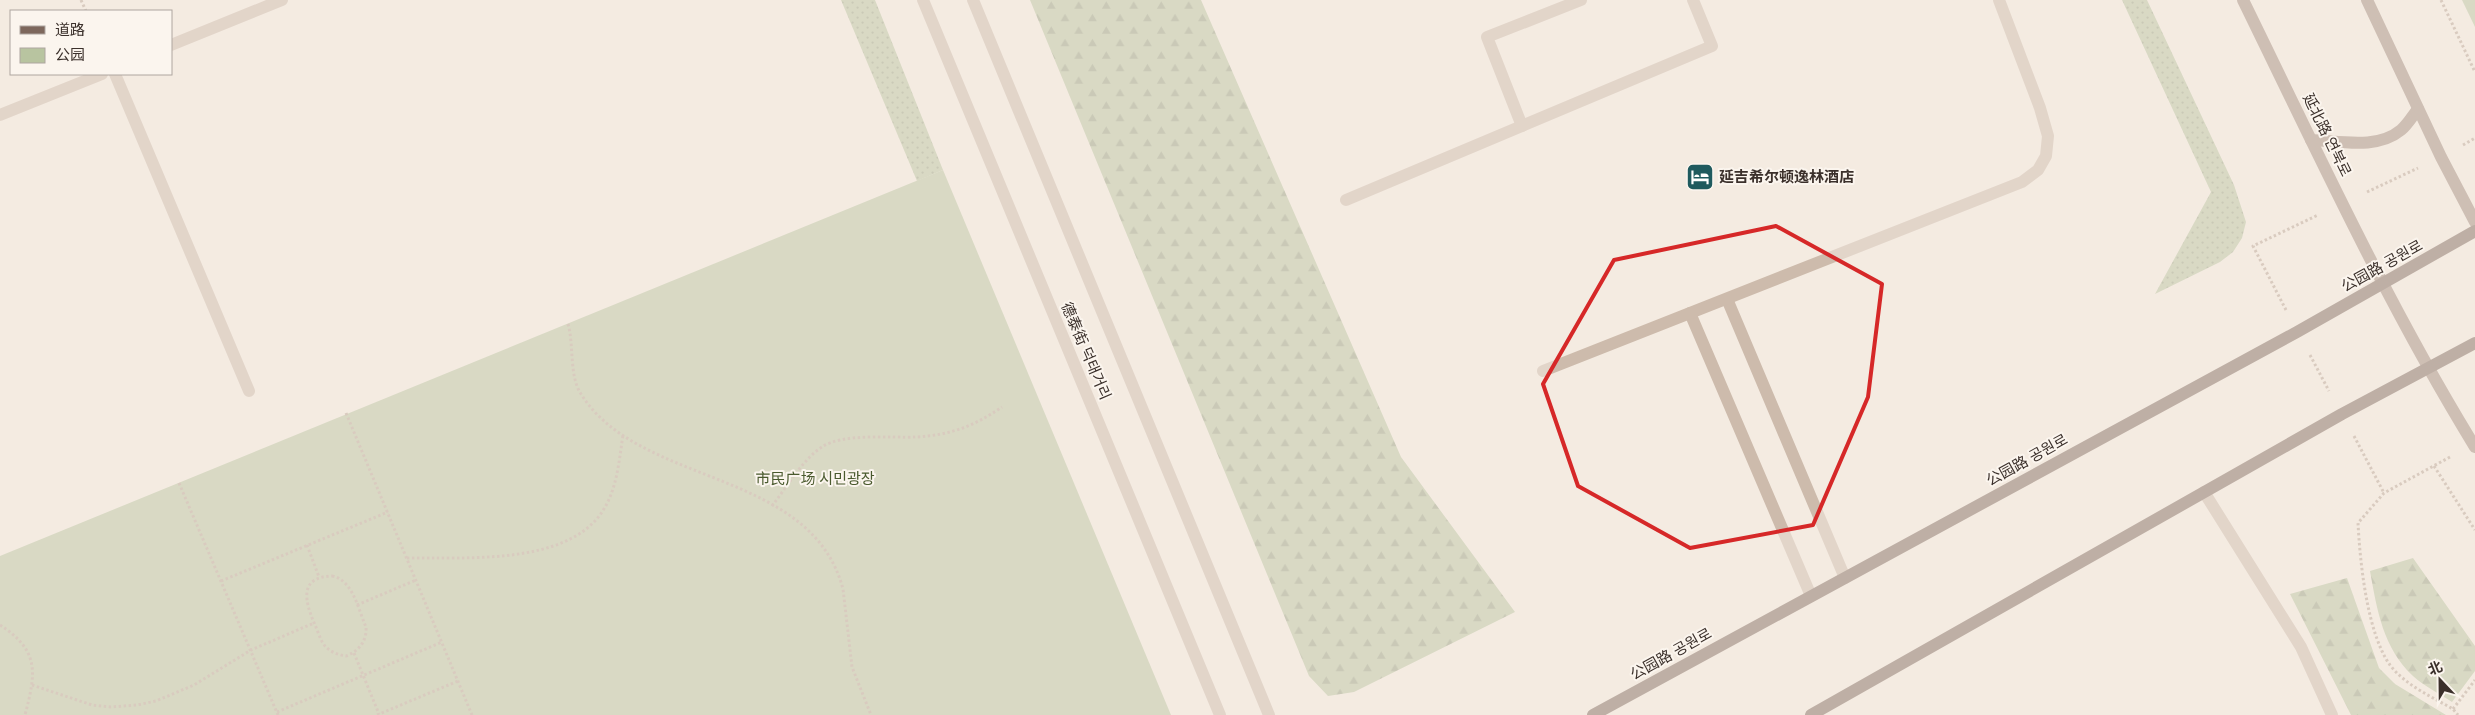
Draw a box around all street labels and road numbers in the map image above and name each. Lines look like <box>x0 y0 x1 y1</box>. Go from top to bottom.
street label: 延北路 연북로 <box>2298 90 2356 180</box>
street label: 公园路 공원로 <box>2338 235 2426 297</box>
street label: 德泰街 덕태거리 <box>1056 299 1116 403</box>
street label: 公园路 공원로 <box>1983 429 2071 491</box>
street label: 公园路 공원로 <box>1627 623 1715 685</box>

